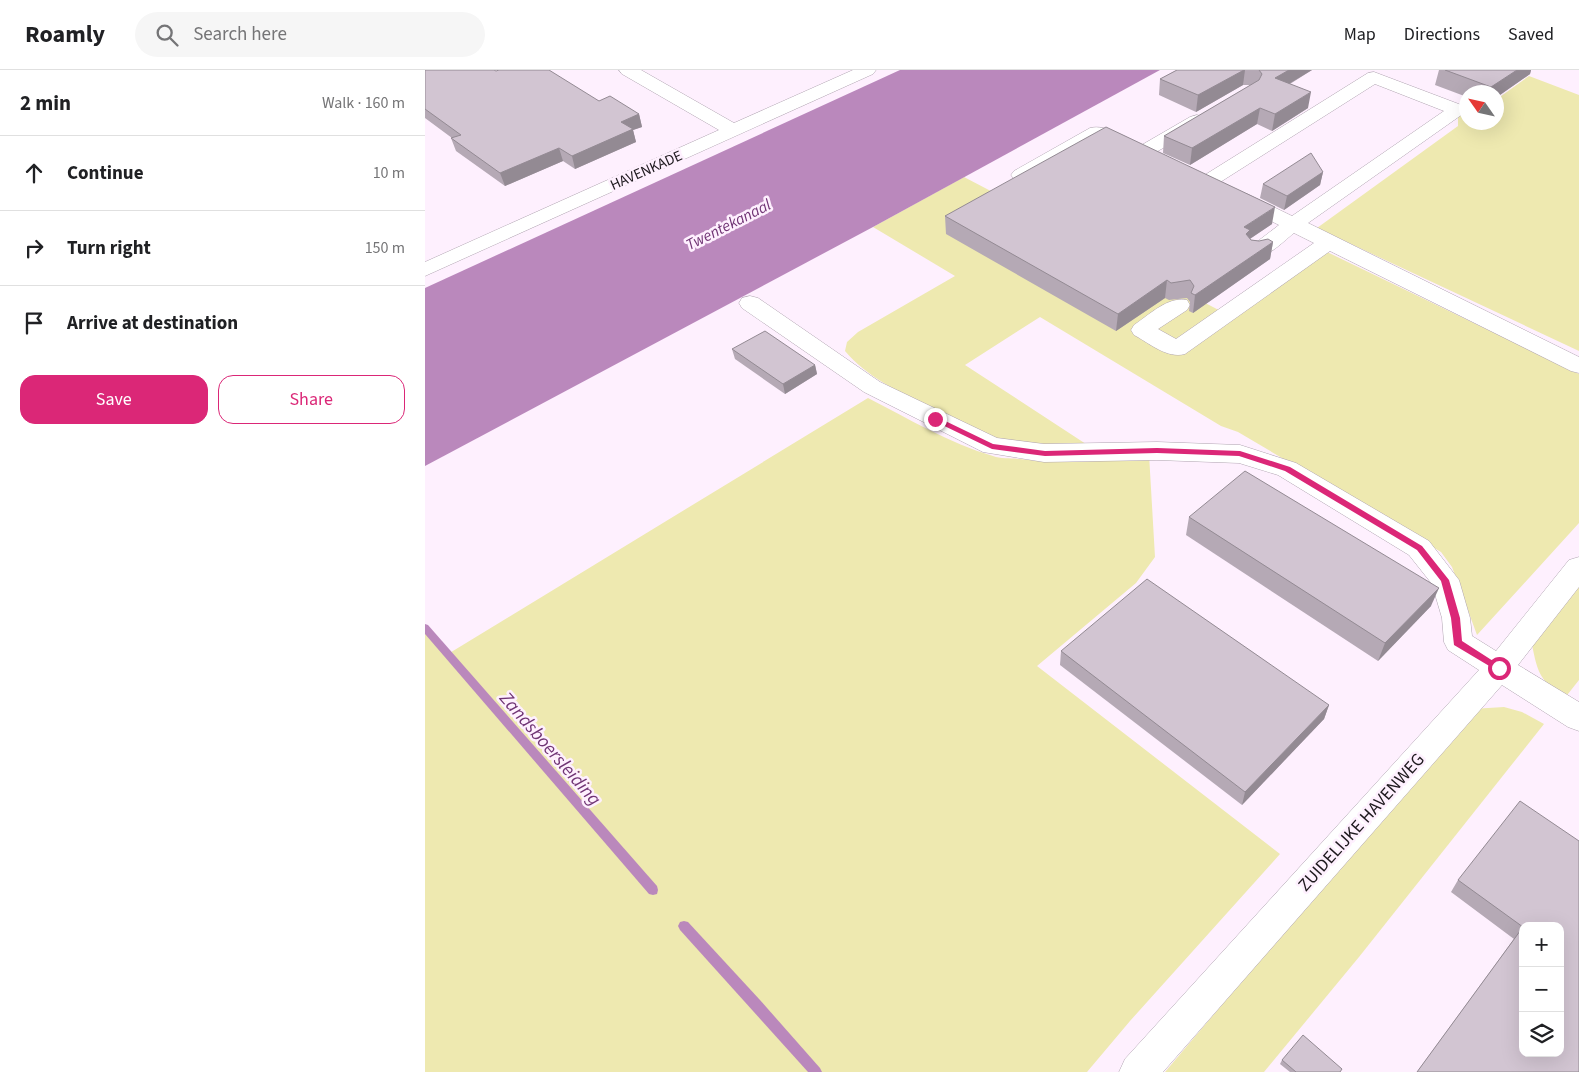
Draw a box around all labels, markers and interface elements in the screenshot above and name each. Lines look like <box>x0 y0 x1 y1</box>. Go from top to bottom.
search box <box>135 12 485 57</box>
text: Roamly <box>25 17 105 52</box>
icon: search <box>153 21 181 49</box>
text: Search here <box>193 21 287 48</box>
text: Map <box>1344 22 1376 47</box>
text: Directions <box>1404 22 1480 47</box>
text: Saved <box>1508 22 1554 47</box>
north arrow <box>1459 85 1504 130</box>
text: 2 min <box>20 88 71 118</box>
text: Walk · 160 m <box>322 92 405 114</box>
street label: HAVENKADE <box>607 145 686 196</box>
icon: ahead <box>20 159 48 187</box>
text: Continue <box>67 160 144 187</box>
text: 10 m <box>373 162 405 184</box>
water label: Twentekanaal <box>682 194 775 256</box>
icon: right <box>20 234 48 262</box>
text: Turn right <box>67 235 151 262</box>
text: 150 m <box>365 237 405 259</box>
icon: arrive <box>20 309 48 337</box>
text: Arrive at destination <box>67 310 238 337</box>
button: Save <box>20 375 208 424</box>
button: Share <box>218 375 405 424</box>
route end <box>924 408 947 431</box>
route start <box>1488 657 1511 680</box>
water label: Zandsboersleiding <box>492 685 607 812</box>
street label: ZUIDELIJKE HAVENWEG <box>1292 748 1430 897</box>
map controls <box>1519 922 1564 1057</box>
button: + <box>1519 922 1564 967</box>
button: − <box>1519 967 1564 1012</box>
button: layers <box>1519 1012 1564 1057</box>

